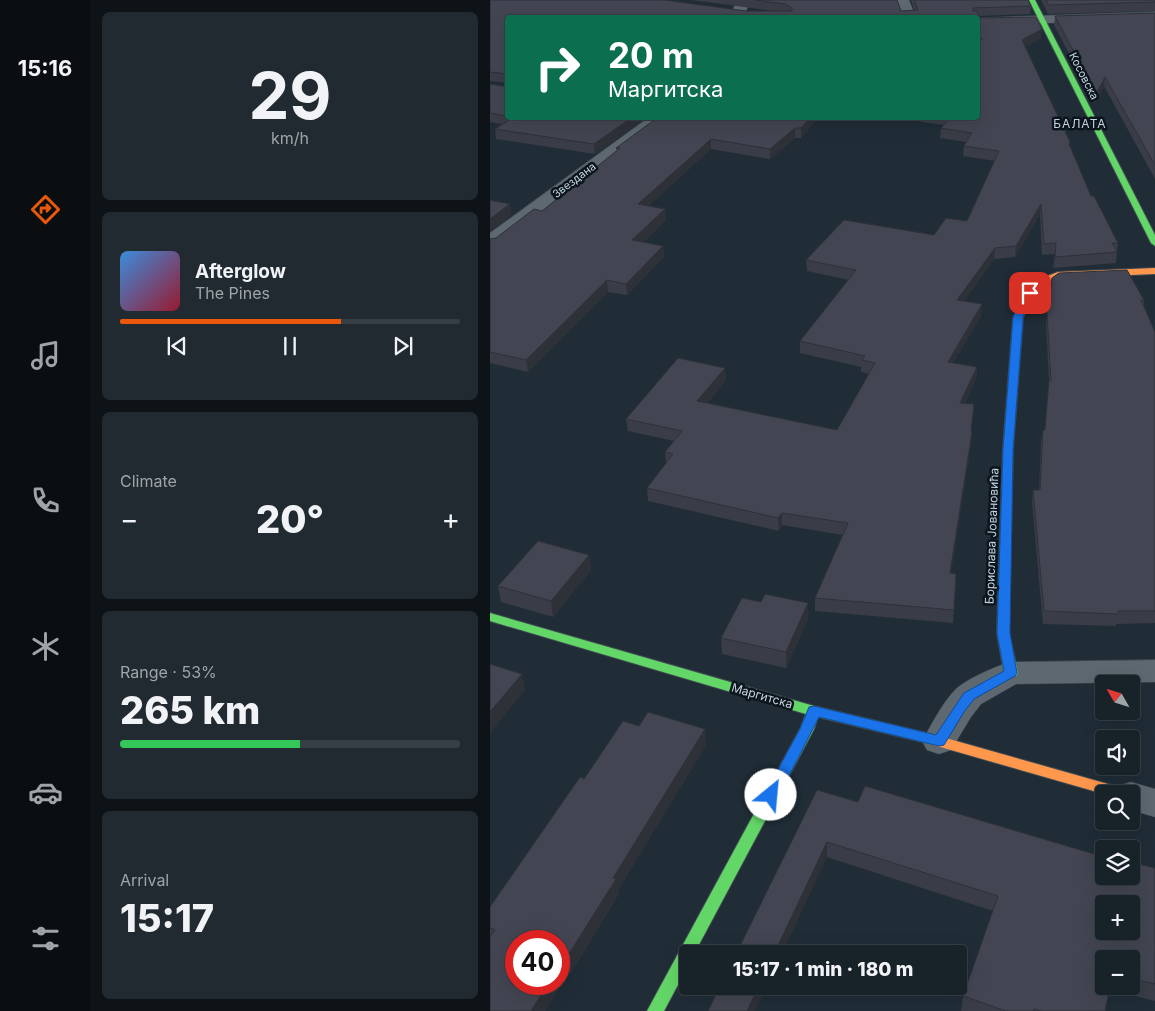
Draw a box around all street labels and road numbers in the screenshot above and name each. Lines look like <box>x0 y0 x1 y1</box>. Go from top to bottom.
street label: Косовска <box>1066 50 1102 102</box>
street label: Звездана <box>550 159 598 201</box>
street label: Борислава Јовановића <box>982 468 1001 604</box>
street label: Маргитска <box>730 680 794 711</box>

